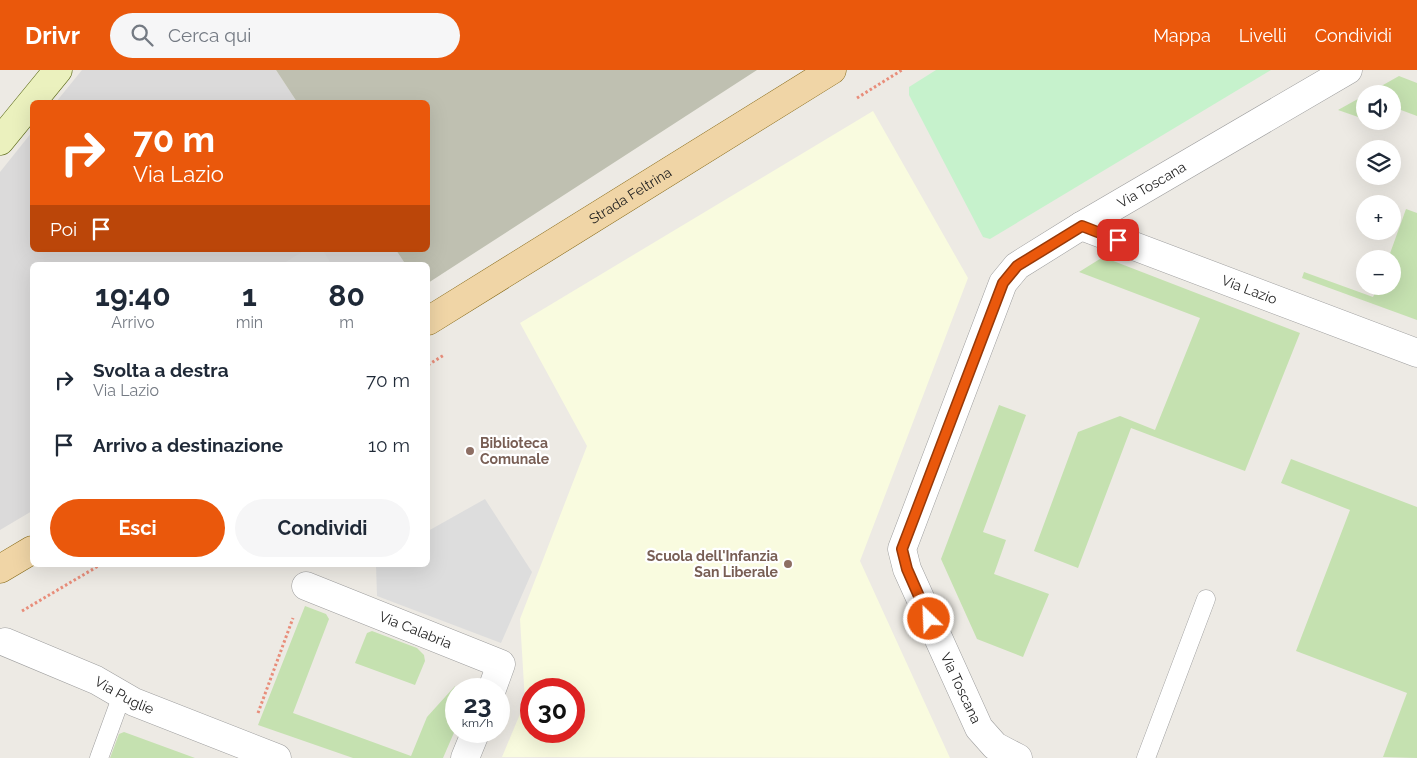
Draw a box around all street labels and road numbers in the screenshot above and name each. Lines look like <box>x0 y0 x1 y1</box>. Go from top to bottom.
street label: Via Toscana <box>1115 159 1189 211</box>
street label: Strada Feltrina <box>586 164 674 227</box>
street label: Via Lazio <box>1219 272 1279 307</box>
street label: Via Calabria <box>377 608 454 652</box>
street label: Via Toscana <box>938 650 984 726</box>
street label: Via Puglie <box>92 673 156 717</box>

